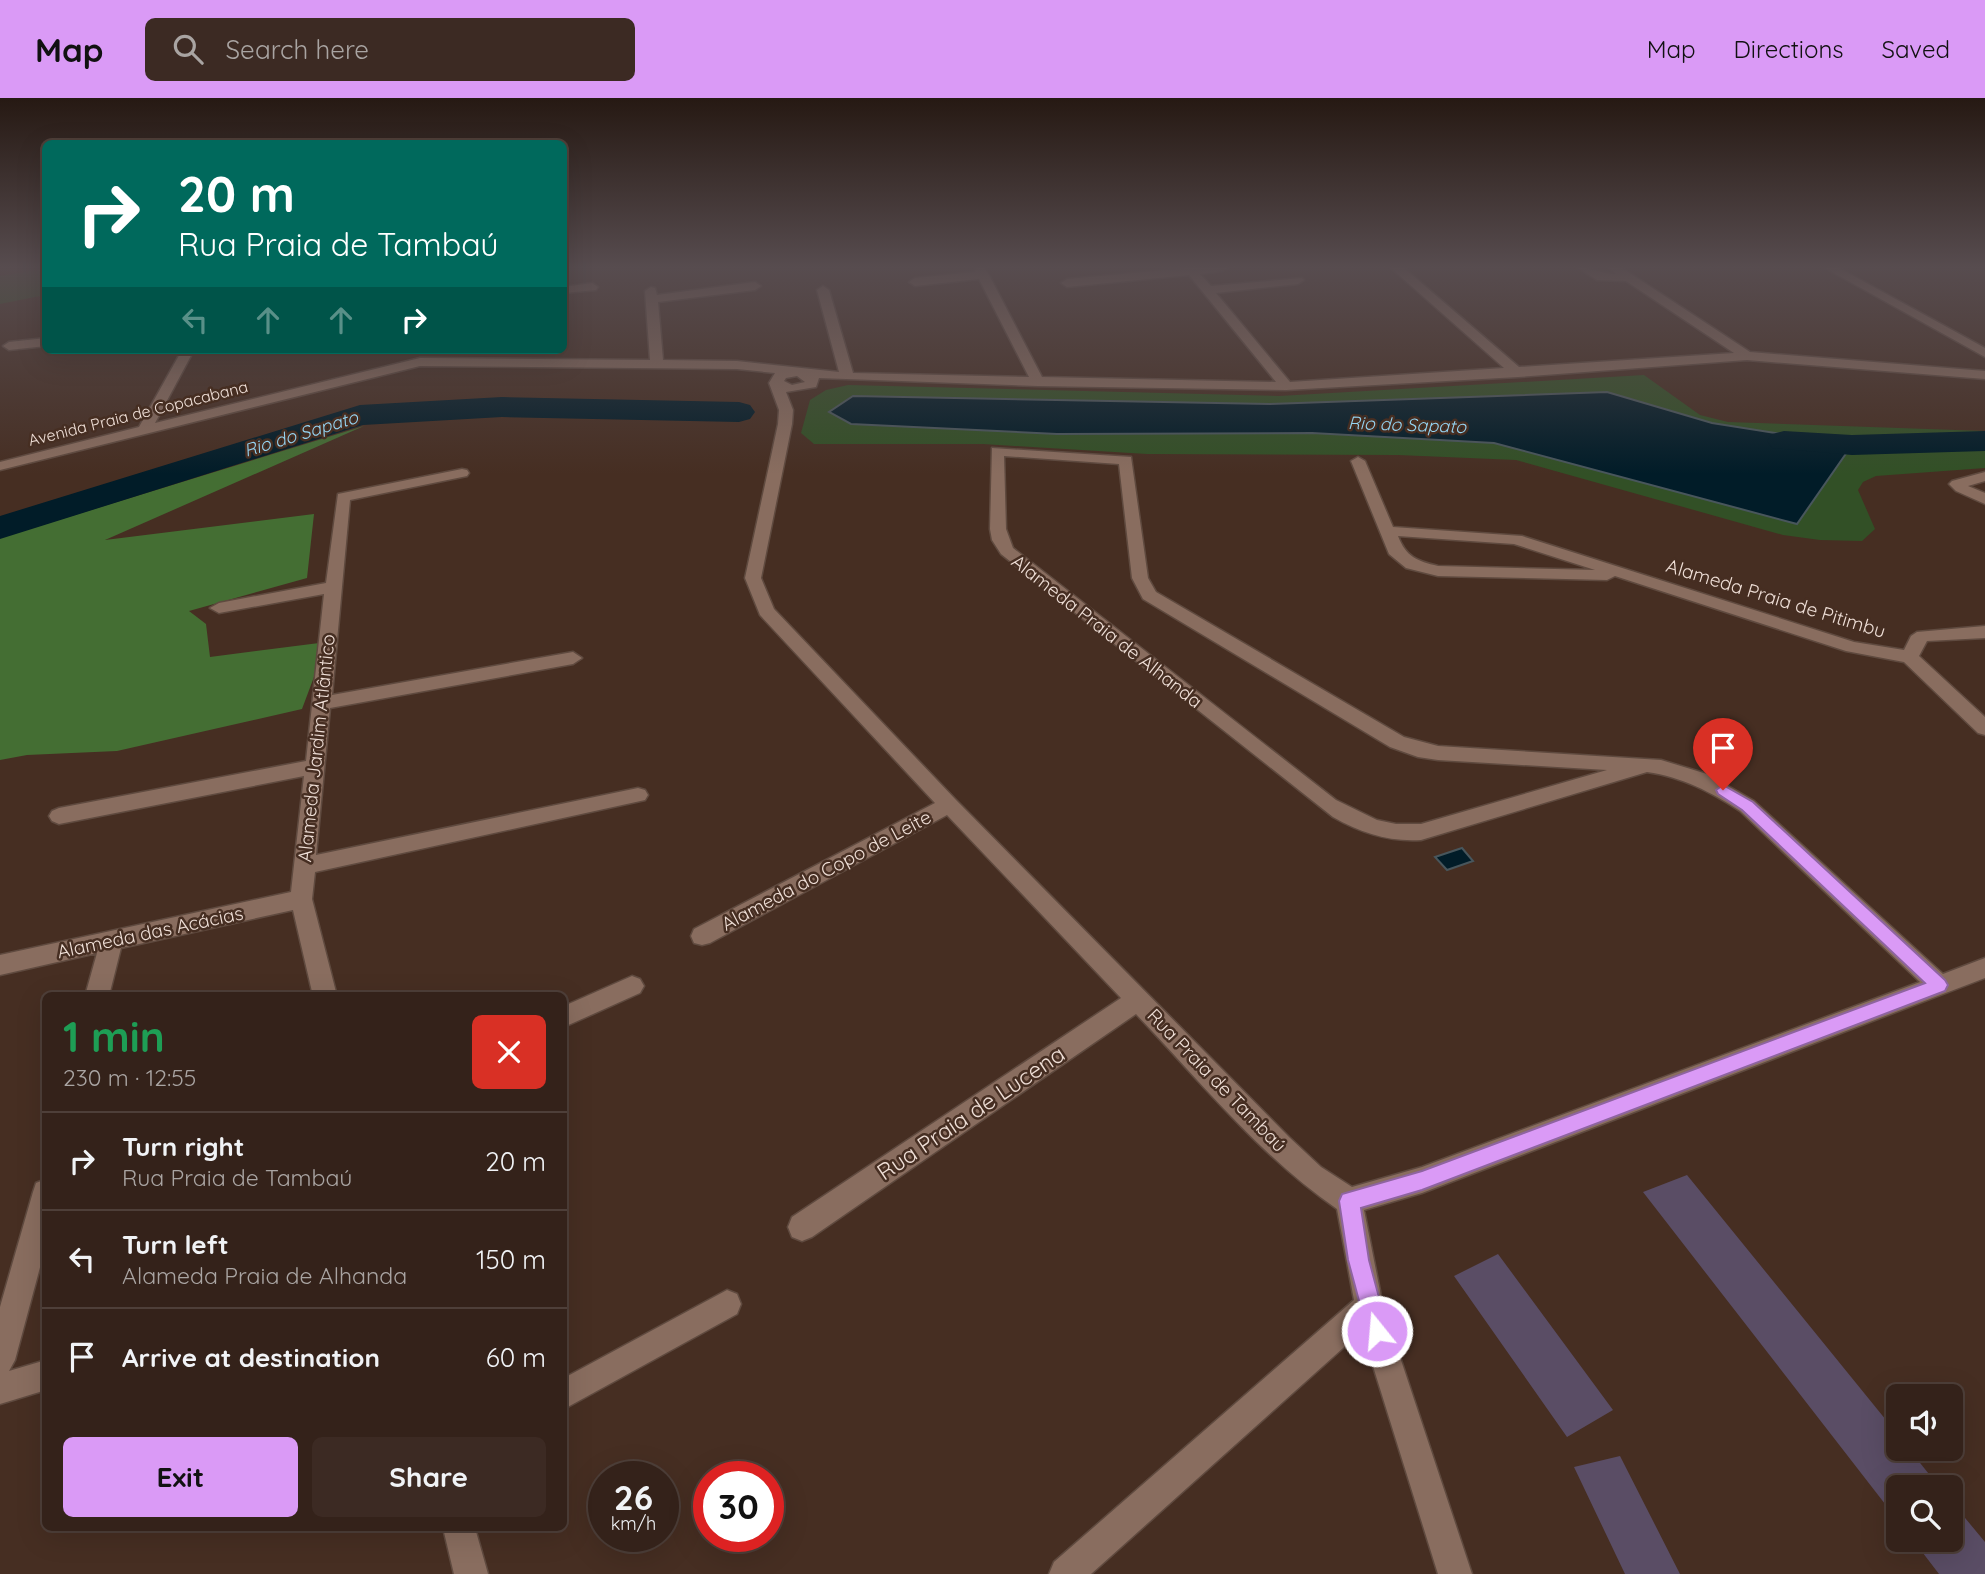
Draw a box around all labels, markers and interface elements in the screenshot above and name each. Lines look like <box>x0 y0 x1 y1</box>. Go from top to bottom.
search box <box>145 18 635 81</box>
text: Map <box>35 29 103 70</box>
icon: search <box>169 30 207 68</box>
text: Search here <box>225 33 369 66</box>
text: Map <box>1647 34 1696 64</box>
text: Directions <box>1734 34 1844 64</box>
text: Saved <box>1882 34 1950 64</box>
text: 20 m <box>178 163 295 224</box>
icon: right <box>63 168 154 259</box>
text: Rua Praia de Tambaú <box>178 224 498 264</box>
icon: left <box>176 301 214 339</box>
icon: ahead <box>249 301 287 339</box>
icon: ahead <box>322 301 360 339</box>
icon: right <box>395 301 433 339</box>
street label: Avenida Praia de Copacabana <box>26 376 250 450</box>
water label: Rio do Sapato <box>241 405 362 462</box>
water label: Rio do Sapato <box>1348 411 1468 438</box>
street label: Alameda Praia de Alhanda <box>1007 549 1207 713</box>
street label: Alameda Praia de Pitimbu <box>1663 553 1889 643</box>
street label: Alameda Jardim Atlântico <box>292 633 340 863</box>
pin <box>1693 718 1753 790</box>
icon: arrive <box>1704 729 1742 767</box>
street label: Alameda do Copo de Leite <box>717 804 935 936</box>
street label: Alameda das Acácias <box>55 901 245 963</box>
street label: Rua Praia de Tambaú <box>1142 1003 1292 1157</box>
text: 1 min <box>63 1010 165 1063</box>
button: close <box>472 1015 546 1089</box>
street label: Rua Praia de Lucena <box>871 1039 1070 1186</box>
text: 230 m · 12:55 <box>63 1063 196 1092</box>
text: Turn right <box>122 1130 244 1163</box>
icon: right <box>63 1142 101 1180</box>
text: 20 m <box>485 1145 546 1178</box>
text: Rua Praia de Tambaú <box>122 1163 352 1192</box>
text: Turn left <box>122 1228 229 1261</box>
icon: left <box>63 1240 101 1278</box>
text: 150 m <box>476 1243 546 1276</box>
text: Alameda Praia de Alhanda <box>122 1261 407 1290</box>
position arrow <box>1340 1294 1414 1368</box>
icon: arrive <box>63 1338 101 1376</box>
text: Arrive at destination <box>122 1341 380 1374</box>
text: 60 m <box>486 1341 546 1374</box>
map controls <box>1886 1384 1963 1552</box>
button: sound <box>1886 1384 1963 1461</box>
button: Exit <box>63 1437 298 1517</box>
button: Share <box>312 1437 546 1517</box>
speed limit sign: 30 <box>693 1461 784 1552</box>
text: 26 <box>614 1475 653 1519</box>
button: search <box>1886 1475 1963 1552</box>
text: km/h <box>611 1512 656 1535</box>

